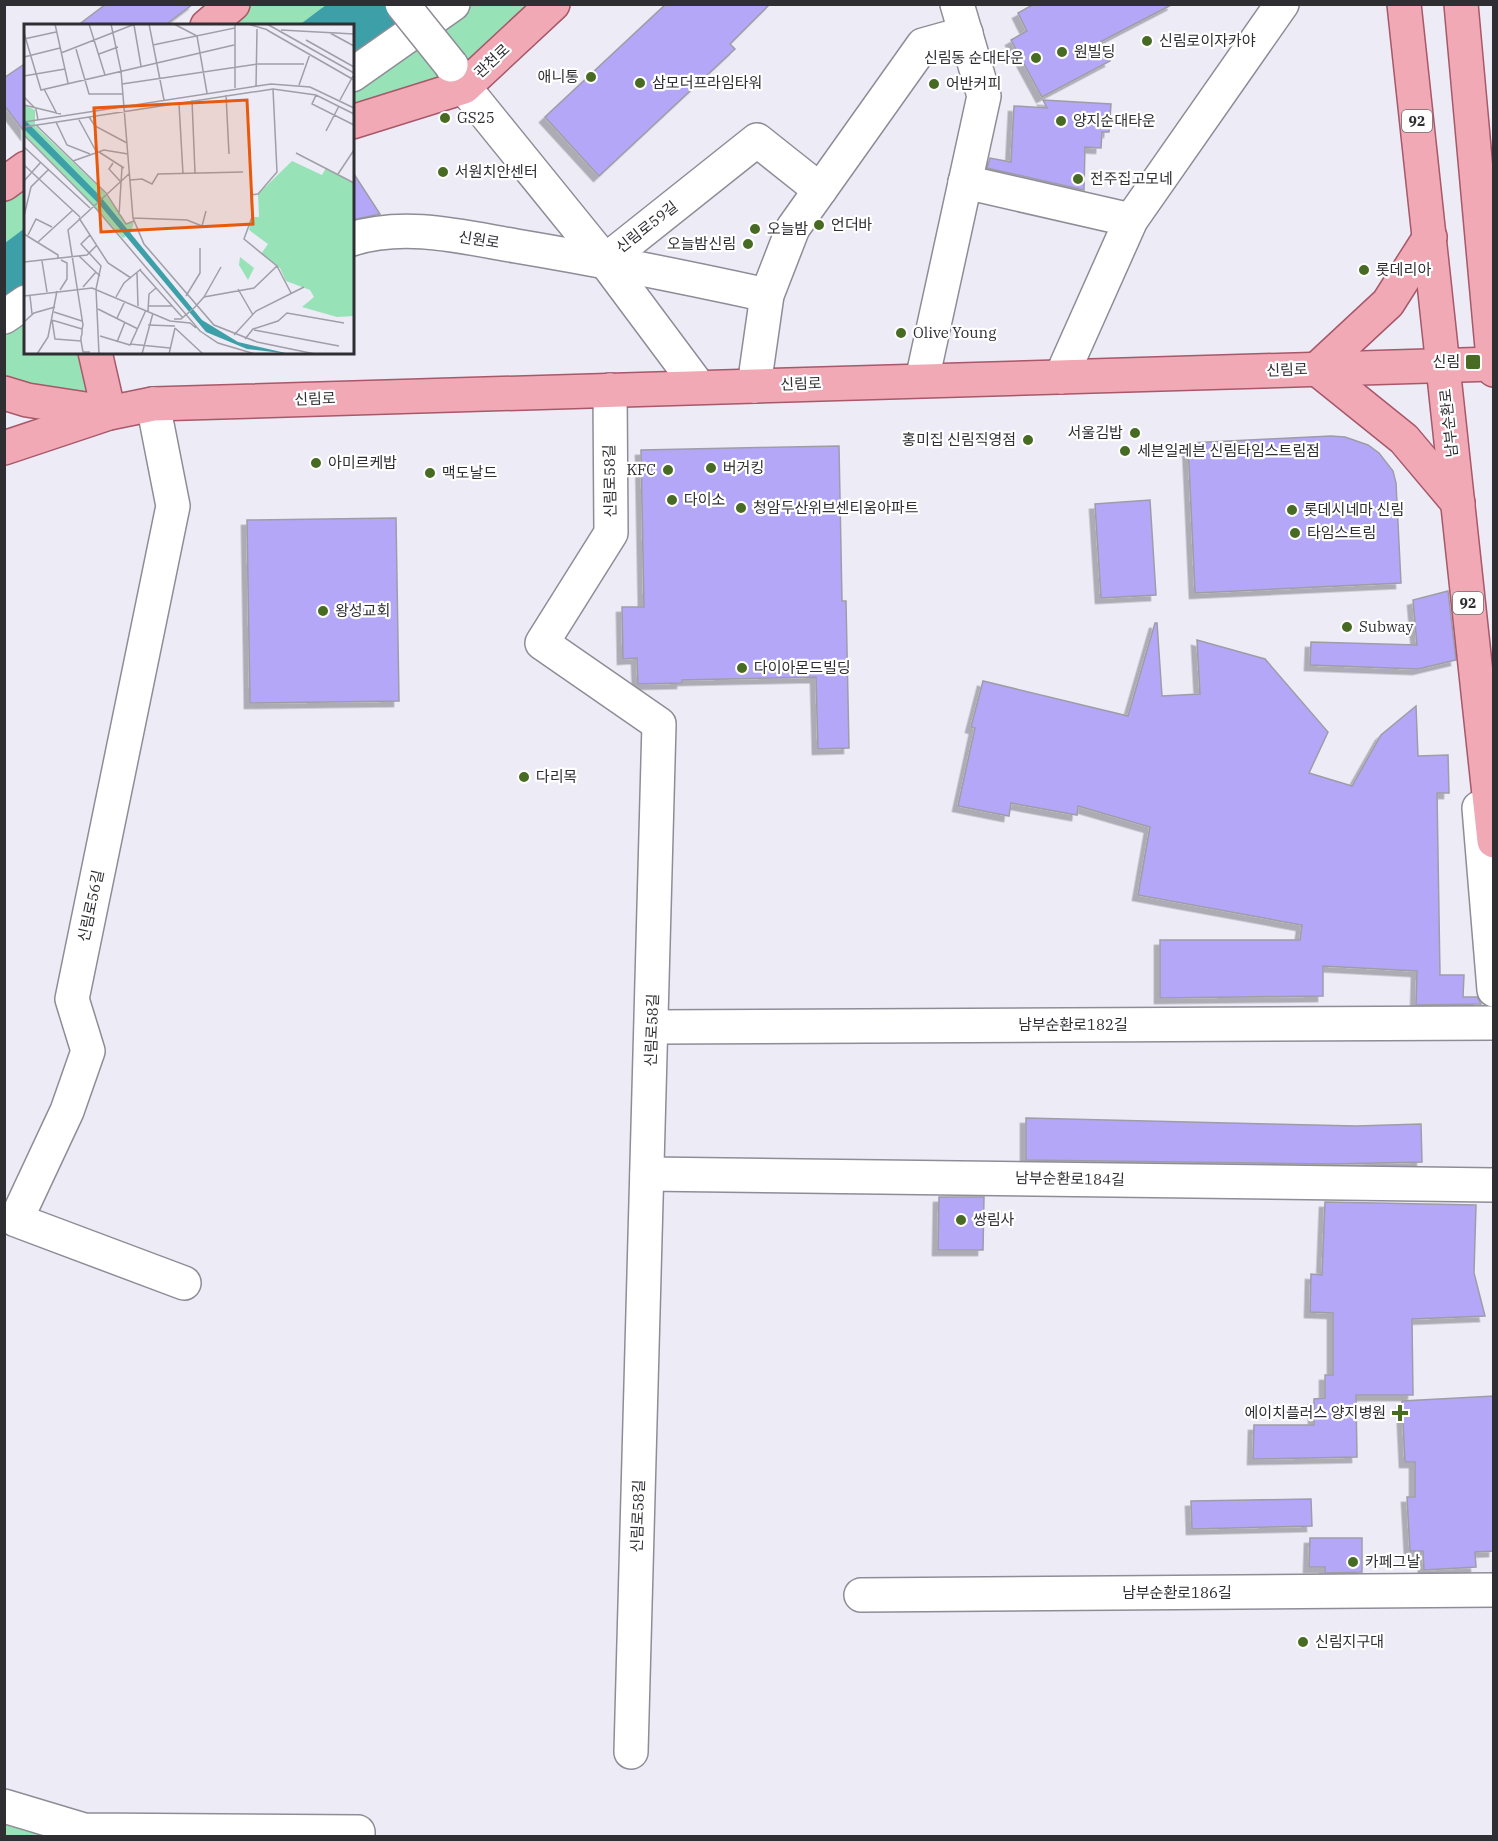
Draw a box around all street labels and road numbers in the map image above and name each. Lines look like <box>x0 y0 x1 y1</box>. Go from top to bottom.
street label: 관천로 <box>470 40 513 82</box>
road number: 92 <box>1402 110 1432 132</box>
street label: 신림로59길 <box>612 197 681 257</box>
street label: 신원로 <box>457 227 501 252</box>
street label: 신림로 <box>1266 359 1308 380</box>
street label: 신림로 <box>780 373 822 394</box>
street label: 신림로 <box>294 388 336 409</box>
street label: 남부순환로 <box>1435 388 1462 458</box>
street label: 신림로58길 <box>599 444 620 518</box>
road number: 92 <box>1453 592 1483 614</box>
street label: 신림로56길 <box>74 868 107 944</box>
street label: 신림로58길 <box>641 993 662 1067</box>
street label: 남부순환로182길 <box>1018 1015 1128 1034</box>
street label: 남부순환로184길 <box>1015 1168 1125 1189</box>
street label: 신림로58길 <box>627 1479 648 1553</box>
street label: 남부순환로186길 <box>1122 1583 1232 1602</box>

